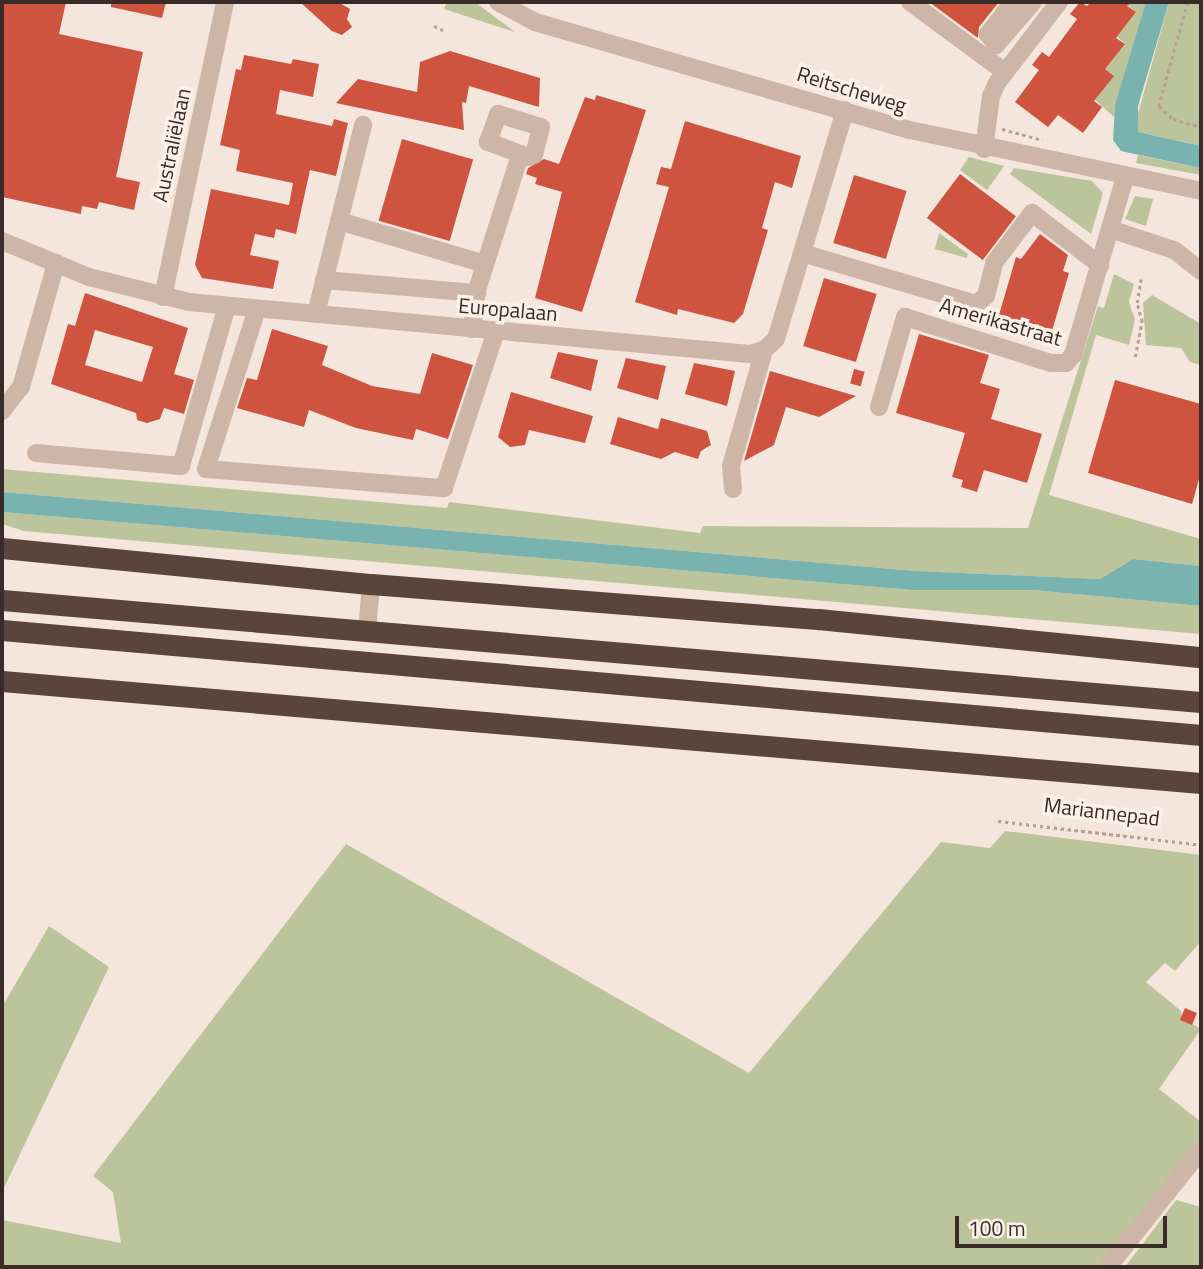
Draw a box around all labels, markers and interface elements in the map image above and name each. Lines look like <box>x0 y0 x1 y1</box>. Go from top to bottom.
street label: Reitscheweg <box>794 60 910 118</box>
street label: Australiëlaan <box>147 86 195 204</box>
street label: Europalaan <box>457 292 559 326</box>
street label: Amerikastraat <box>937 292 1065 350</box>
street label: Mariannepad <box>1043 791 1161 831</box>
scale bar <box>958 1202 1170 1246</box>
text: 100 m <box>968 1212 1025 1244</box>

